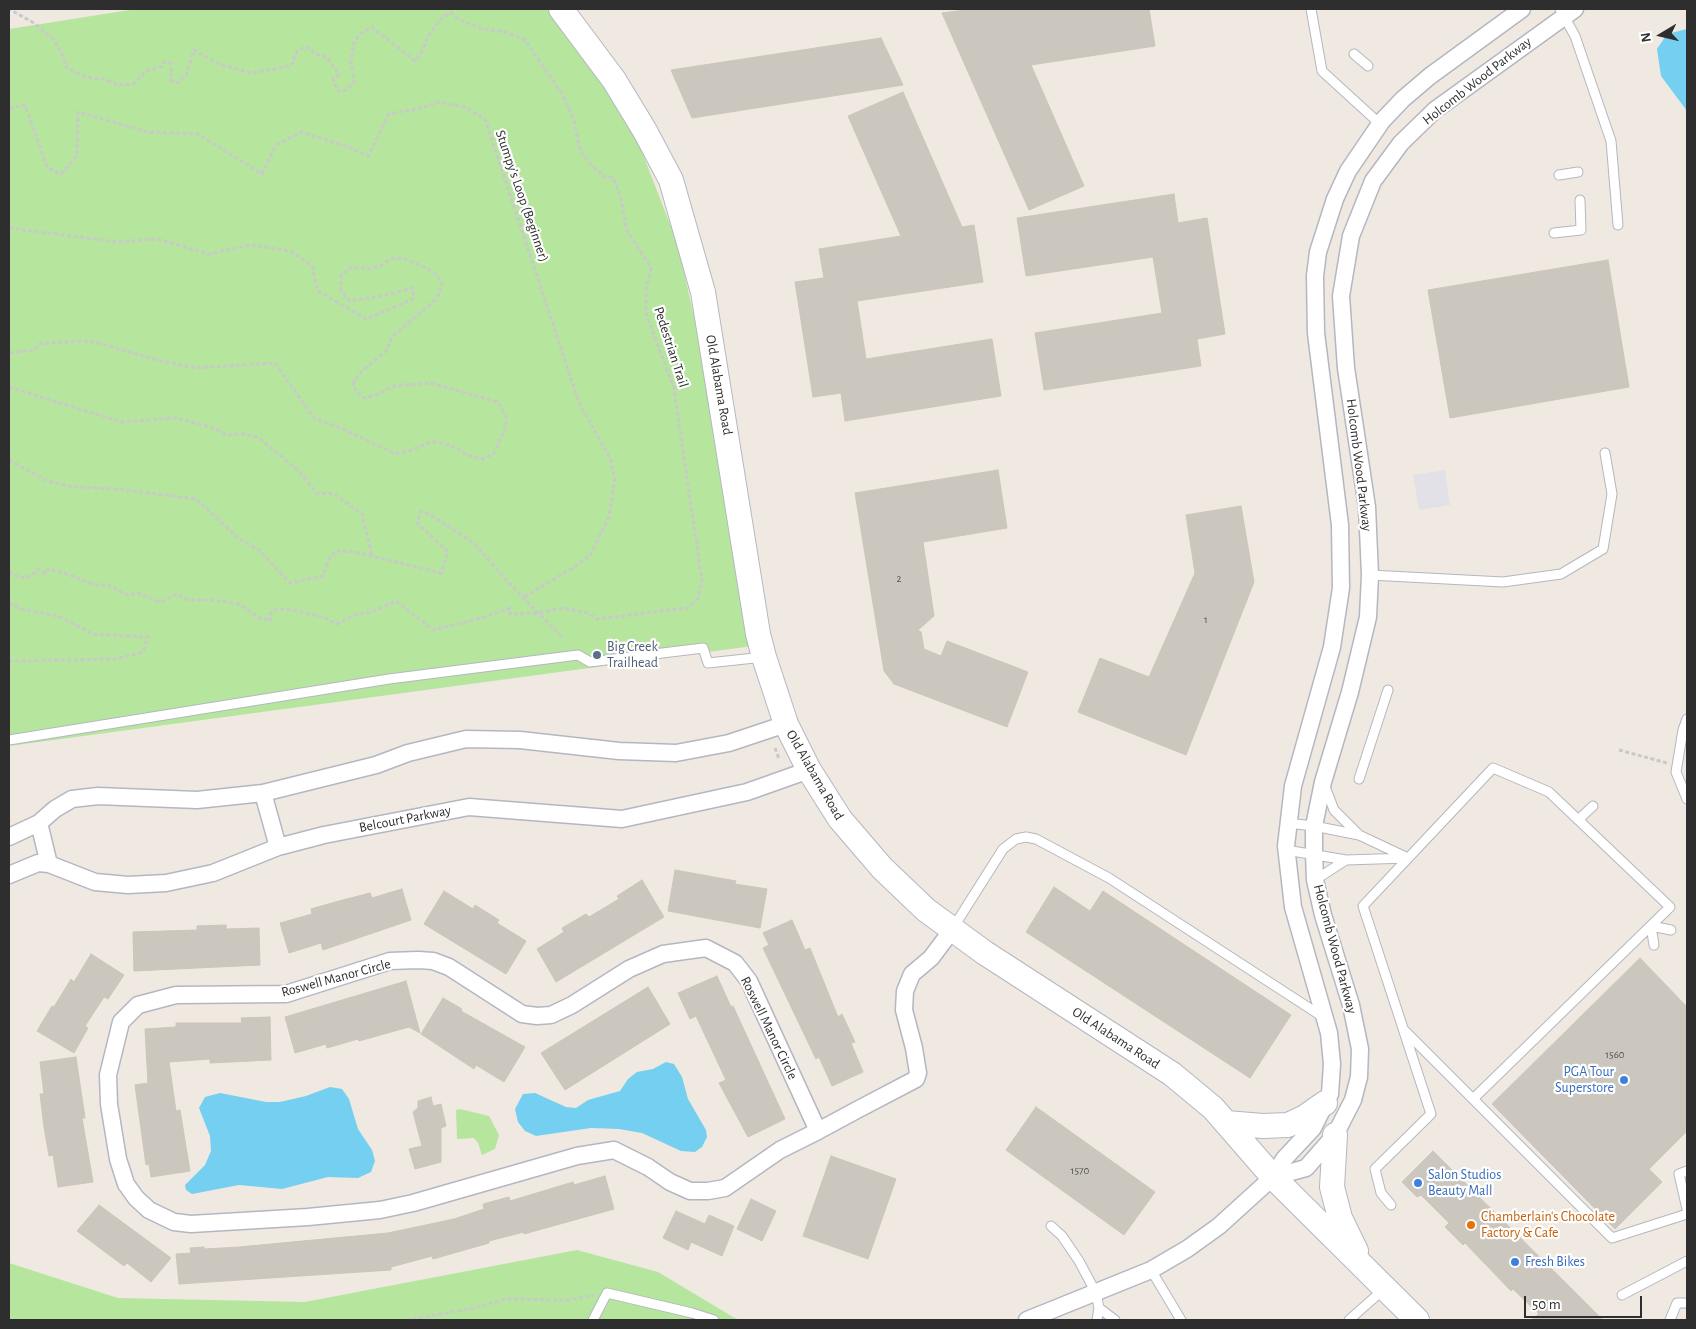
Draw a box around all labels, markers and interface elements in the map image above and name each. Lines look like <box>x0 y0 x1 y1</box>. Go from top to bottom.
north arrow <box>1636 10 1686 60</box>
text: N <box>1639 31 1654 43</box>
street label: Holcomb Wood Parkway <box>1419 33 1535 129</box>
street label: Stumpy's Loop (Beginner) <box>492 128 552 264</box>
street label: Pedestrian Trail <box>650 304 692 390</box>
street label: Old Alabama Road <box>702 334 736 436</box>
street label: Holcomb Wood Parkway <box>1343 398 1375 532</box>
house number: 2 <box>896 572 902 586</box>
house number: 1 <box>1204 613 1208 627</box>
place label: Big Creek Trailhead <box>607 639 658 672</box>
marker: Big Creek Trailhead <box>591 649 603 661</box>
street label: Old Alabama Road <box>782 727 848 823</box>
street label: Belcourt Parkway <box>358 802 452 836</box>
street label: Holcomb Wood Parkway <box>1310 882 1360 1016</box>
street label: Roswell Manor Circle <box>279 955 393 1001</box>
street label: Roswell Manor Circle <box>737 974 801 1082</box>
street label: Old Alabama Road <box>1069 1003 1163 1073</box>
house number: 1560 <box>1605 1048 1625 1062</box>
place label: PGA Tour Superstore <box>1555 1064 1614 1096</box>
marker: PGA Tour Superstore <box>1618 1074 1630 1086</box>
house number: 1570 <box>1071 1164 1089 1178</box>
place label: Salon Studios Beauty Mall <box>1428 1167 1501 1200</box>
marker: Salon Studios Beauty Mall <box>1412 1177 1424 1189</box>
place label: Chamberlain's Chocolate Factory & Cafe <box>1481 1209 1615 1242</box>
marker: Chamberlain's Chocolate Factory & Cafe <box>1465 1219 1477 1231</box>
place label: Fresh Bikes <box>1525 1254 1585 1270</box>
marker: Fresh Bikes <box>1509 1256 1521 1268</box>
scale bar <box>1526 1286 1644 1318</box>
text: 50 m <box>1532 1297 1561 1312</box>

